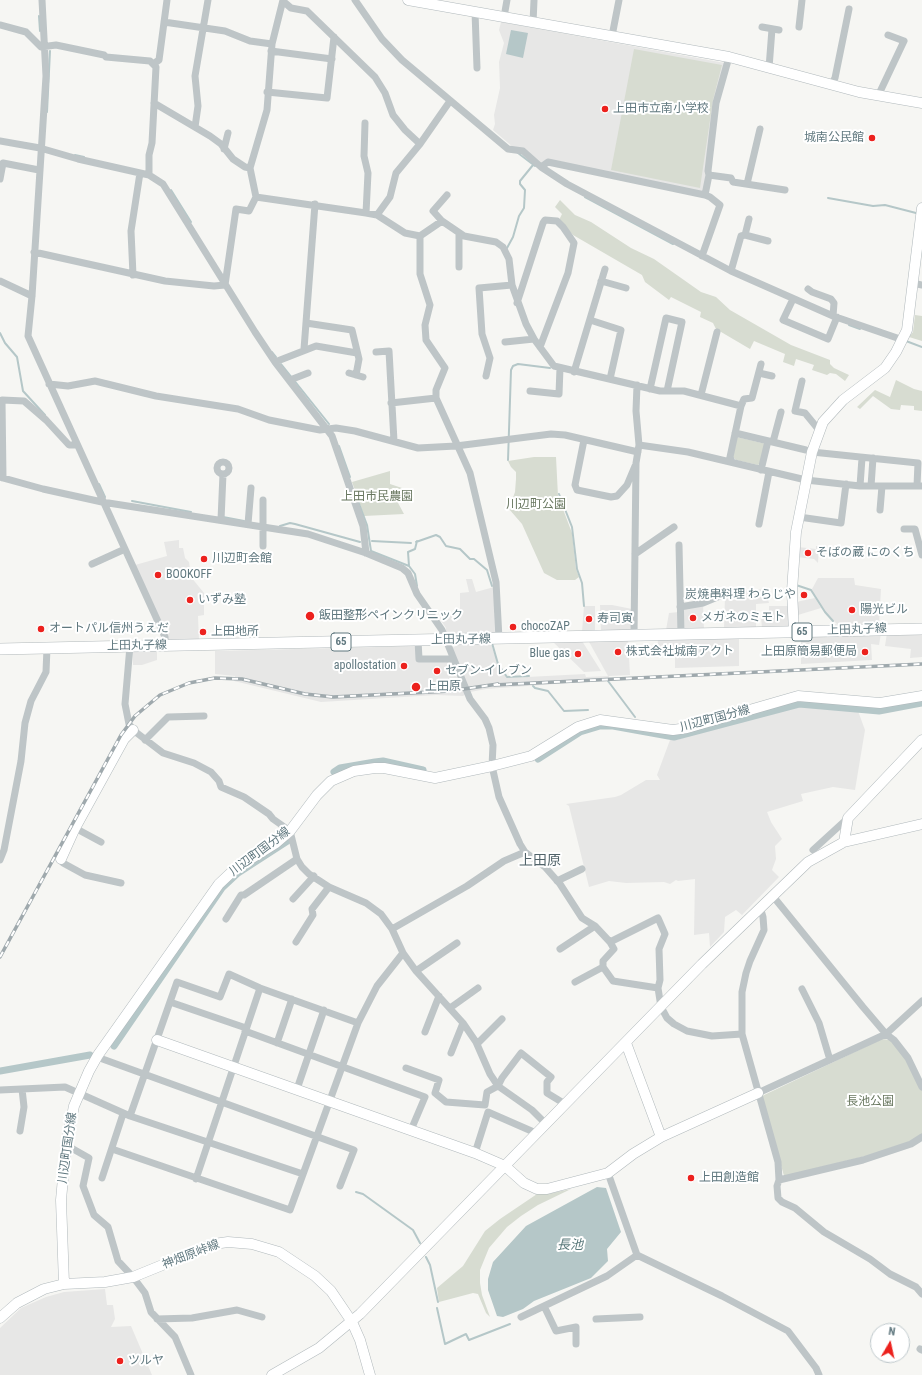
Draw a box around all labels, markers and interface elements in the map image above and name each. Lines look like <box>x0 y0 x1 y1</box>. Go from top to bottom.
place label: 上田市立南小学校 <box>613 102 709 116</box>
marker: 上田市立南小学校 <box>600 104 610 114</box>
place label: 城南公民館 <box>804 131 864 145</box>
marker: 城南公民館 <box>867 133 877 143</box>
park label: 上田市民農園 <box>341 490 413 504</box>
park label: 川辺町公園 <box>506 498 566 512</box>
place label: そばの蔵 にのくち <box>816 546 915 560</box>
marker: そばの蔵 にのくち <box>803 548 813 558</box>
place label: 川辺町会館 <box>212 552 272 566</box>
marker: 川辺町会館 <box>199 554 209 564</box>
place label: BOOKOFF <box>166 568 212 582</box>
marker: BOOKOFF <box>153 570 163 580</box>
place label: 炭焼串料理 わらじや <box>685 588 796 602</box>
marker: 炭焼串料理 わらじや <box>799 590 809 600</box>
place label: いずみ塾 <box>198 593 246 607</box>
marker: いずみ塾 <box>185 595 195 605</box>
place label: 陽光ビル <box>860 603 908 617</box>
marker: 陽光ビル <box>847 605 857 615</box>
place label: 飯田整形ペインクリニック <box>319 609 463 623</box>
marker: 飯田整形ペインクリニック <box>304 610 316 622</box>
place label: メガネのミモト <box>701 611 785 625</box>
place label: 寿司寅 <box>597 612 633 626</box>
marker: メガネのミモト <box>688 613 698 623</box>
marker: 寿司寅 <box>584 614 594 624</box>
place label: chocoZAP <box>521 620 570 634</box>
place label: オートパル信州うえだ <box>49 622 169 636</box>
marker: chocoZAP <box>508 622 518 632</box>
street label: 上田丸子線 <box>827 622 887 638</box>
road number: 65 <box>792 623 812 641</box>
marker: オートパル信州うえだ <box>36 624 46 634</box>
place label: 上田地所 <box>211 625 259 639</box>
marker: 上田地所 <box>198 627 208 637</box>
street label: 上田丸子線 <box>431 632 491 648</box>
road number: 65 <box>331 633 351 651</box>
street label: 上田丸子線 <box>107 638 167 654</box>
place label: 株式会社城南アクト <box>626 645 734 659</box>
place label: 上田原簡易郵便局 <box>761 645 857 659</box>
place label: Blue gas <box>529 647 570 661</box>
marker: 株式会社城南アクト <box>613 647 623 657</box>
marker: 上田原簡易郵便局 <box>860 647 870 657</box>
marker: Blue gas <box>573 649 583 659</box>
place label: apollostation <box>334 659 396 673</box>
marker: apollostation <box>399 661 409 671</box>
place label: セブン-イレブン <box>445 664 532 678</box>
marker: セブン-イレブン <box>432 666 442 676</box>
place label: 上田原 <box>425 680 461 694</box>
marker: 上田原 <box>410 681 422 693</box>
street label: 川辺町国分線 <box>678 703 752 735</box>
street label: 川辺町国分線 <box>227 825 293 879</box>
district label: 上田原 <box>519 853 561 869</box>
park label: 長池公園 <box>846 1095 894 1109</box>
street label: 川辺町国分線 <box>56 1111 80 1185</box>
place label: 上田創造館 <box>699 1171 759 1185</box>
marker: 上田創造館 <box>686 1173 696 1183</box>
street label: 神畑原峠線 <box>160 1238 222 1272</box>
water label: 長池 <box>557 1238 583 1254</box>
north arrow <box>870 1323 910 1363</box>
text: N <box>887 1325 896 1339</box>
place label: ツルヤ <box>128 1354 164 1368</box>
marker: ツルヤ <box>115 1356 125 1366</box>

